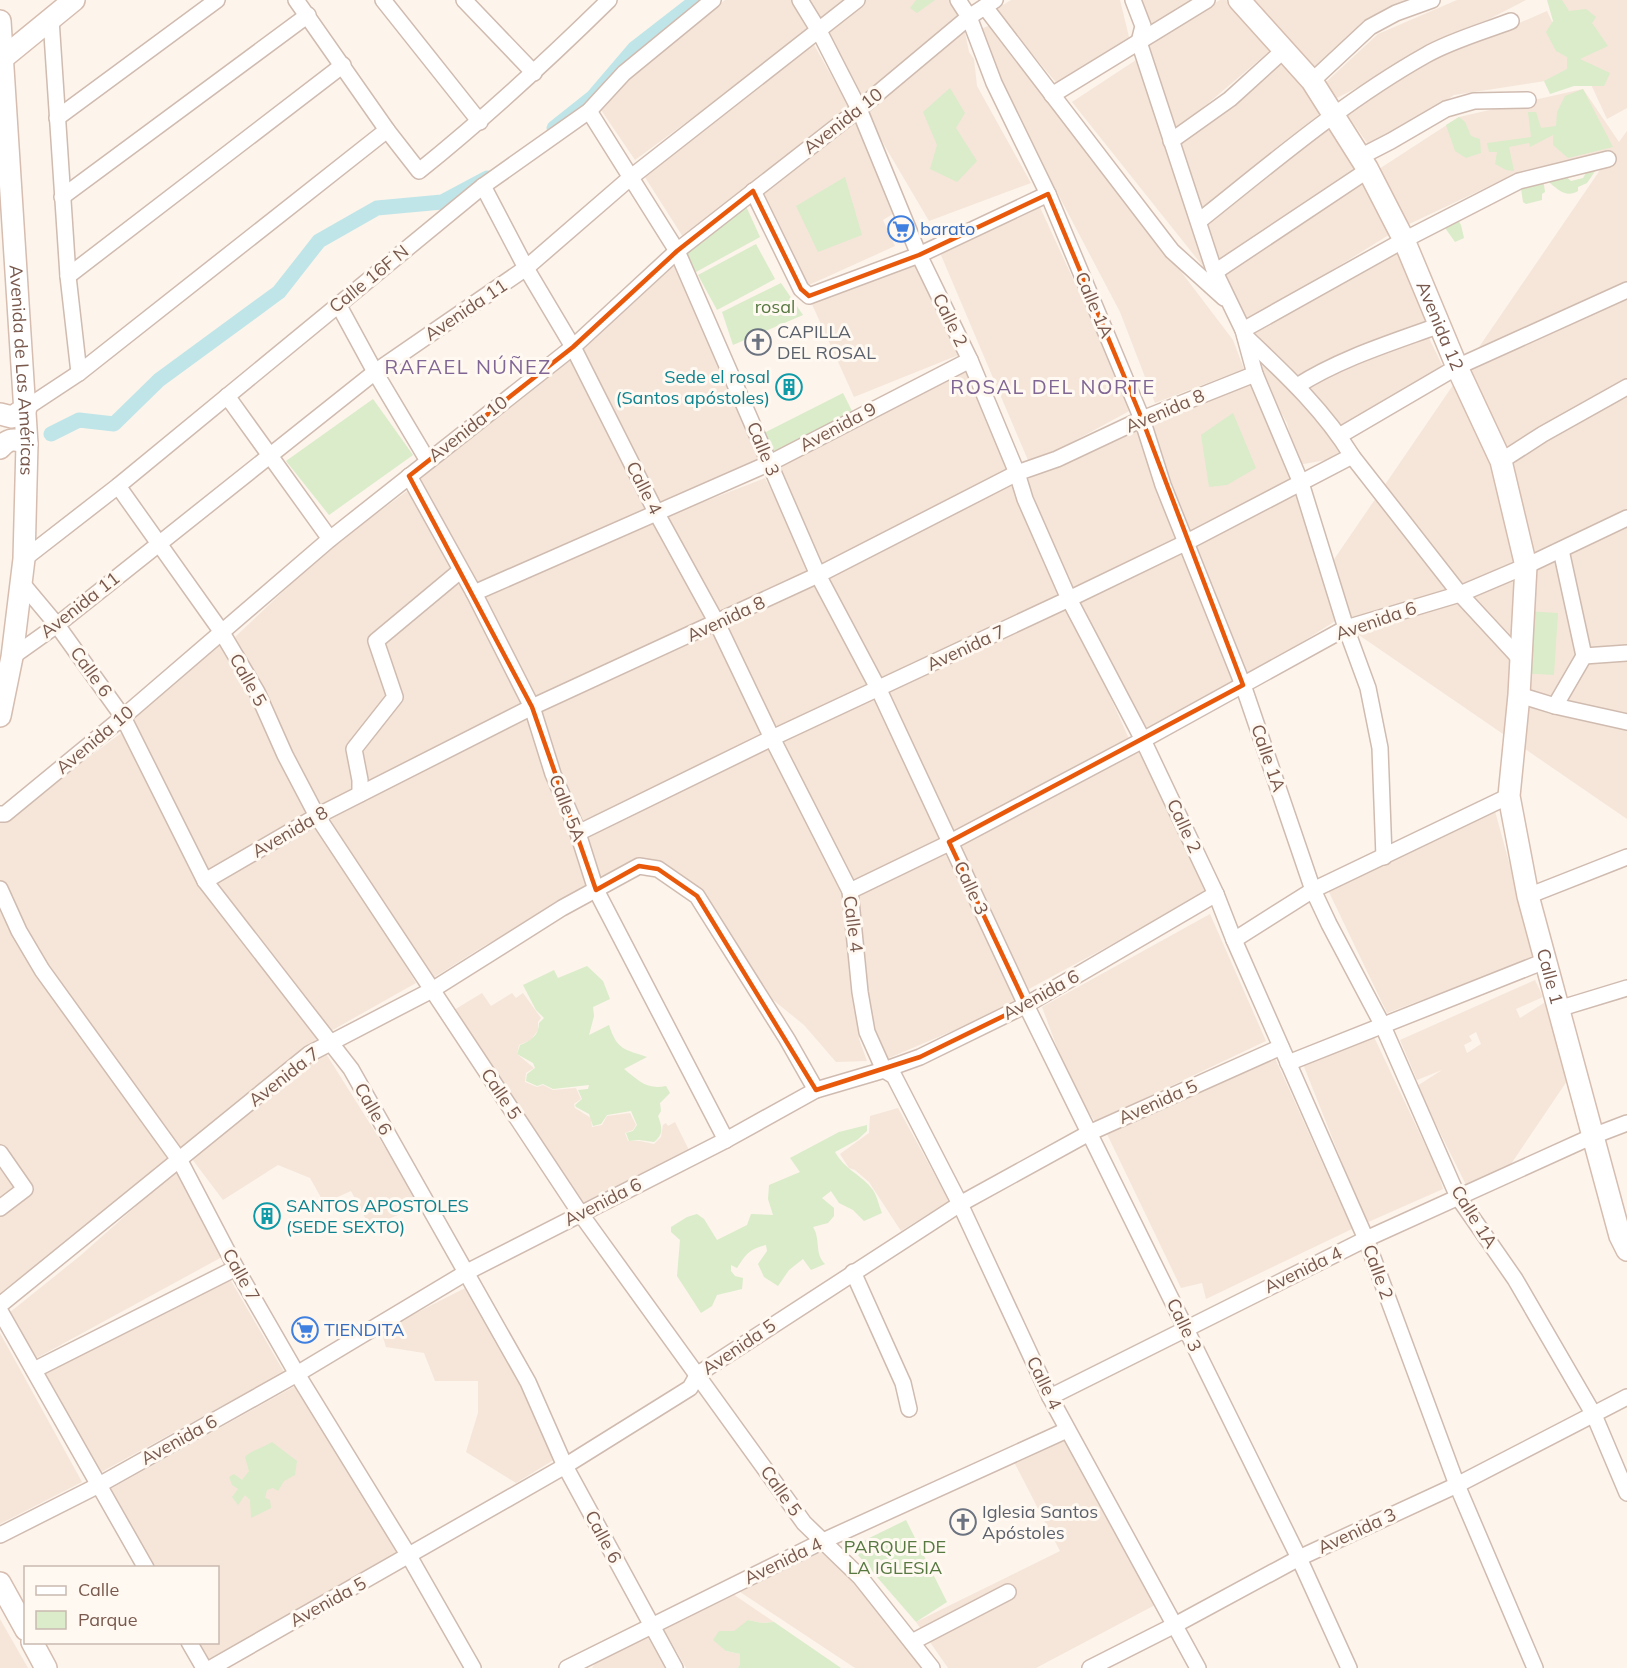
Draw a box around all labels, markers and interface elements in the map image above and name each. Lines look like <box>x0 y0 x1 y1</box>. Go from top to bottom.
street label: Avenida 10 <box>798 82 887 159</box>
supermarket icon: barato <box>886 214 916 244</box>
place label: barato <box>920 217 975 240</box>
street label: Calle 16F N <box>324 240 413 318</box>
street label: Avenida de Las Américas <box>5 264 39 476</box>
street label: Calle 1A <box>1070 268 1119 341</box>
street label: Avenida 11 <box>420 274 511 346</box>
street label: Avenida 12 <box>1411 278 1469 374</box>
street label: Calle 2 <box>928 289 973 350</box>
park label: rosal <box>755 295 795 318</box>
place label: CAPILLA DEL ROSAL <box>777 320 876 364</box>
church icon: CAPILLA DEL ROSAL <box>743 327 773 357</box>
district label: RAFAEL NÚÑEZ <box>384 354 552 379</box>
place label: Sede el rosal (Santos apóstoles) <box>616 365 770 409</box>
building icon: Sede el rosal (Santos apóstoles) <box>774 372 804 402</box>
district label: ROSAL DEL NORTE <box>950 374 1156 399</box>
street label: Avenida 8 <box>1122 384 1208 438</box>
street label: Avenida 10 <box>423 390 512 467</box>
street label: Avenida 9 <box>795 397 880 456</box>
street label: Calle 3 <box>742 418 785 479</box>
street label: Calle 4 <box>621 457 668 518</box>
street label: Avenida 11 <box>35 566 124 643</box>
street label: Avenida 8 <box>683 590 769 647</box>
street label: Avenida 6 <box>1332 596 1419 645</box>
street label: Avenida 7 <box>923 619 1009 676</box>
street label: Calle 6 <box>65 642 117 701</box>
street label: Calle 5 <box>225 649 272 710</box>
street label: Avenida 10 <box>51 700 138 779</box>
street label: Calle 1A <box>1246 721 1291 795</box>
street label: Calle 5A <box>544 771 591 845</box>
street label: Calle 2 <box>1162 795 1207 856</box>
street label: Avenida 8 <box>248 801 332 863</box>
street label: Calle 3 <box>949 857 994 918</box>
street label: Calle 4 <box>839 894 868 954</box>
street label: Calle 1 <box>1532 946 1569 1007</box>
street label: Avenida 6 <box>998 964 1083 1025</box>
street label: Avenida 7 <box>244 1042 324 1111</box>
street label: Calle 5 <box>476 1064 527 1124</box>
street label: Avenida 5 <box>1115 1074 1201 1129</box>
street label: Calle 6 <box>349 1078 398 1139</box>
street label: Avenida 6 <box>560 1172 645 1231</box>
street label: Calle 1A <box>1446 1181 1503 1252</box>
place label: SANTOS APOSTOLES (SEDE SEXTO) <box>286 1194 469 1238</box>
building icon: SANTOS APOSTOLES (SEDE SEXTO) <box>252 1201 282 1231</box>
street label: Avenida 4 <box>1260 1241 1346 1298</box>
street label: Calle 2 <box>1358 1241 1399 1302</box>
street label: Calle 7 <box>218 1244 265 1305</box>
street label: Calle 3 <box>1162 1294 1207 1355</box>
street label: Avenida 5 <box>698 1313 780 1380</box>
supermarket icon: TIENDITA <box>290 1315 320 1345</box>
place label: TIENDITA <box>324 1318 404 1341</box>
street label: Calle 4 <box>1022 1352 1067 1413</box>
street label: Avenida 6 <box>136 1409 221 1470</box>
street label: Calle 5 <box>756 1461 807 1521</box>
place label: Iglesia Santos Apóstoles <box>982 1500 1098 1544</box>
street label: Avenida 3 <box>1314 1502 1400 1559</box>
street label: Calle 6 <box>580 1506 627 1567</box>
church icon: Iglesia Santos Apóstoles <box>948 1507 978 1537</box>
street label: Avenida 4 <box>740 1532 826 1589</box>
park label: PARQUE DE LA IGLESIA <box>844 1535 946 1579</box>
legend <box>24 1566 219 1644</box>
street label: Avenida 5 <box>285 1571 370 1632</box>
text: Calle <box>78 1578 119 1601</box>
text: Parque <box>78 1608 137 1631</box>

